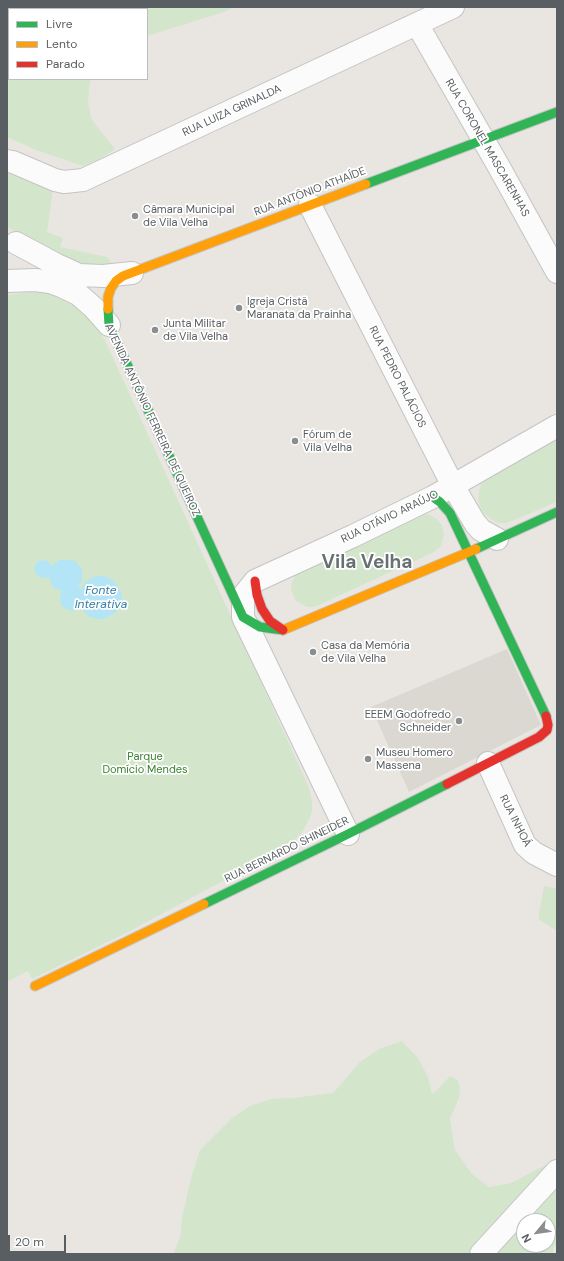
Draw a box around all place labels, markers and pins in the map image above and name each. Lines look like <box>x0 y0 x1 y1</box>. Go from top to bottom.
place label: Câmara Municipal de Vila Velha <box>143 203 234 229</box>
marker: Câmara Municipal de Vila Velha <box>130 211 140 221</box>
place label: Igreja Cristã Maranata da Prainha <box>247 295 351 321</box>
marker: Igreja Cristã Maranata da Prainha <box>234 303 244 313</box>
place label: Junta Militar de Vila Velha <box>163 317 228 343</box>
marker: Junta Militar de Vila Velha <box>150 325 160 335</box>
place label: Fórum de Vila Velha <box>303 428 352 454</box>
marker: Fórum de Vila Velha <box>290 436 300 446</box>
place label: Casa da Memória de Vila Velha <box>321 639 410 665</box>
marker: Casa da Memória de Vila Velha <box>308 647 318 657</box>
place label: EEEM Godofredo Schneider <box>365 708 451 734</box>
marker: EEEM Godofredo Schneider <box>454 716 464 726</box>
place label: Museu Homero Massena <box>376 746 453 772</box>
marker: Museu Homero Massena <box>363 754 373 764</box>

